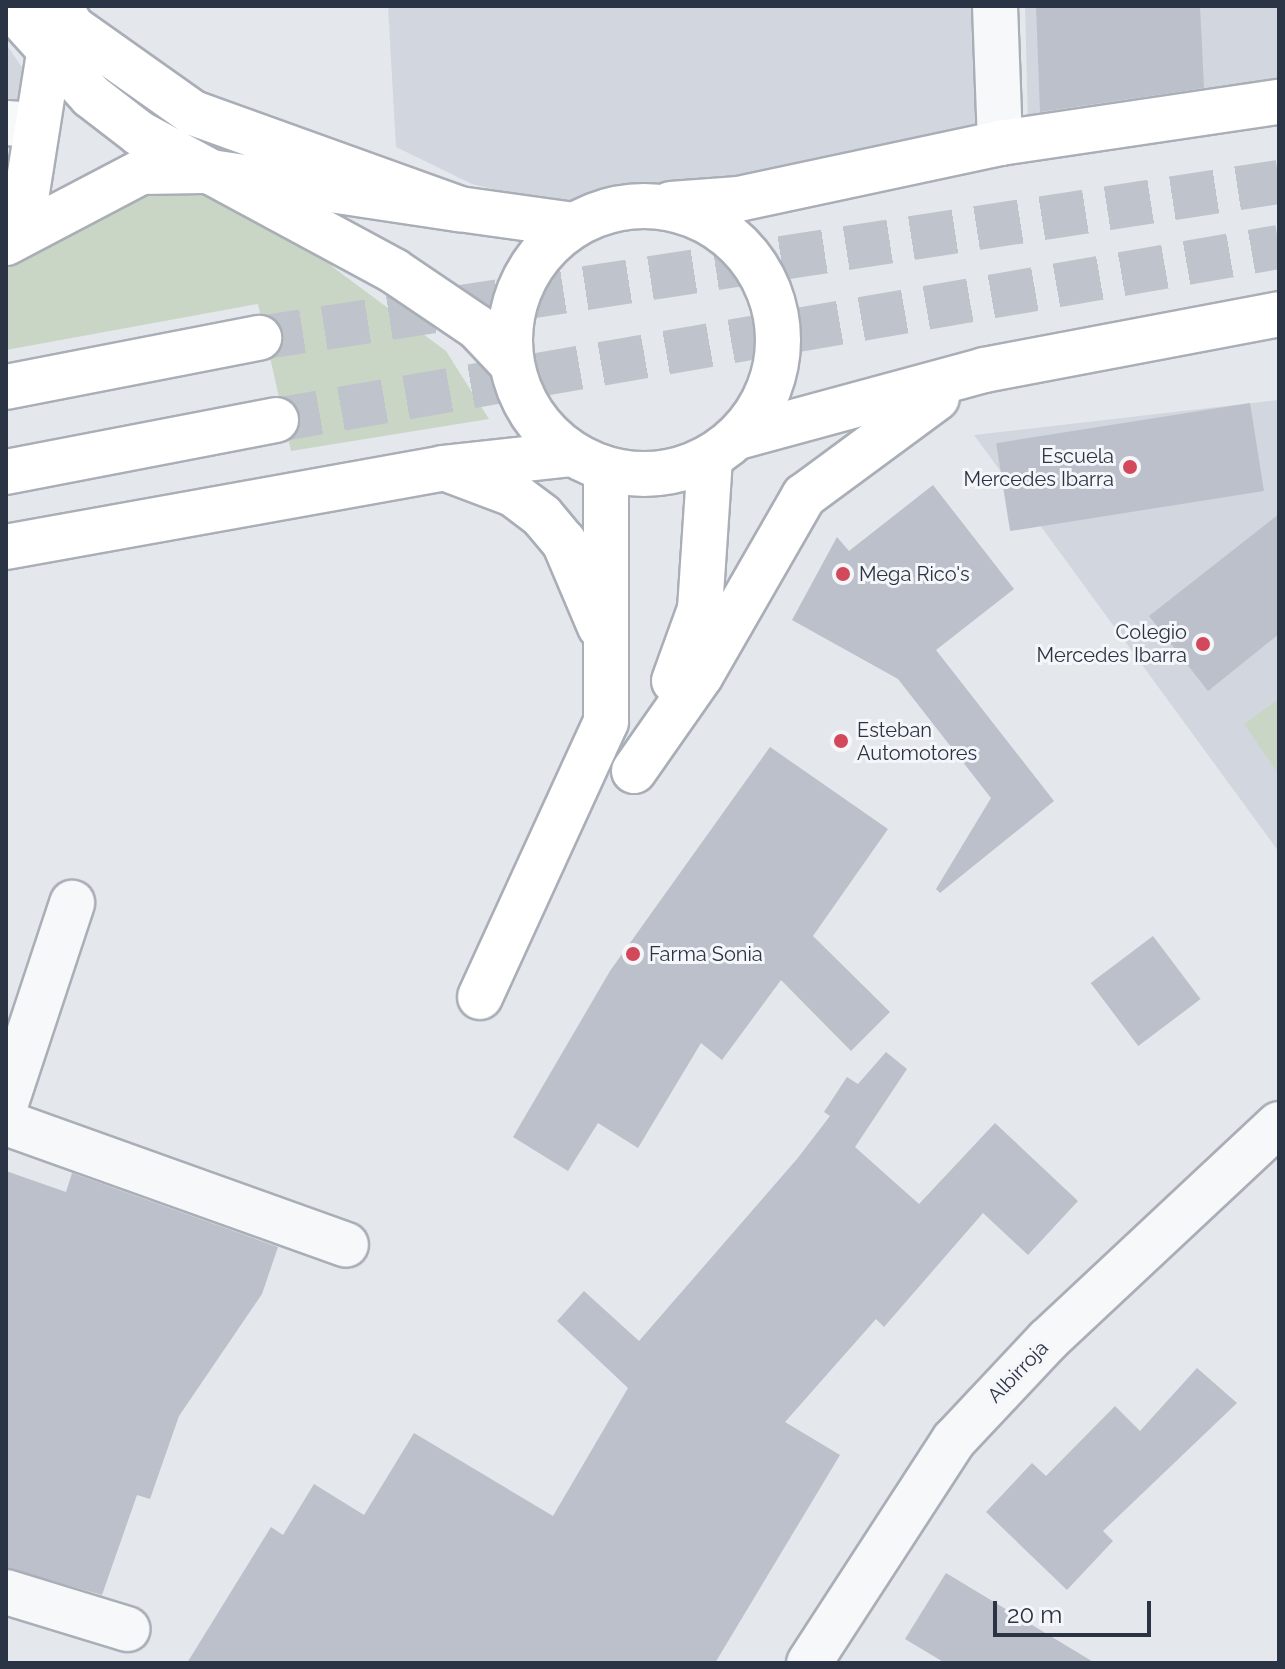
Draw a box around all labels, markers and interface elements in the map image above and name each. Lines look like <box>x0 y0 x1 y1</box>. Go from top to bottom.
place label: Escuela Mercedes Ibarra <box>964 444 1114 491</box>
marker: Escuela Mercedes Ibarra <box>1121 458 1139 476</box>
place label: Mega Rico's <box>859 562 970 586</box>
marker: Mega Rico's <box>834 565 852 583</box>
place label: Colegio Mercedes Ibarra <box>1037 620 1187 667</box>
marker: Colegio Mercedes Ibarra <box>1194 635 1212 653</box>
place label: Esteban Automotores <box>857 718 977 765</box>
marker: Esteban Automotores <box>832 732 850 750</box>
place label: Farma Sonia <box>649 942 763 966</box>
marker: Farma Sonia <box>624 945 642 963</box>
street label: Albirroja <box>983 1336 1053 1408</box>
scale bar <box>997 1585 1155 1635</box>
text: 20 m <box>1007 1600 1062 1629</box>

